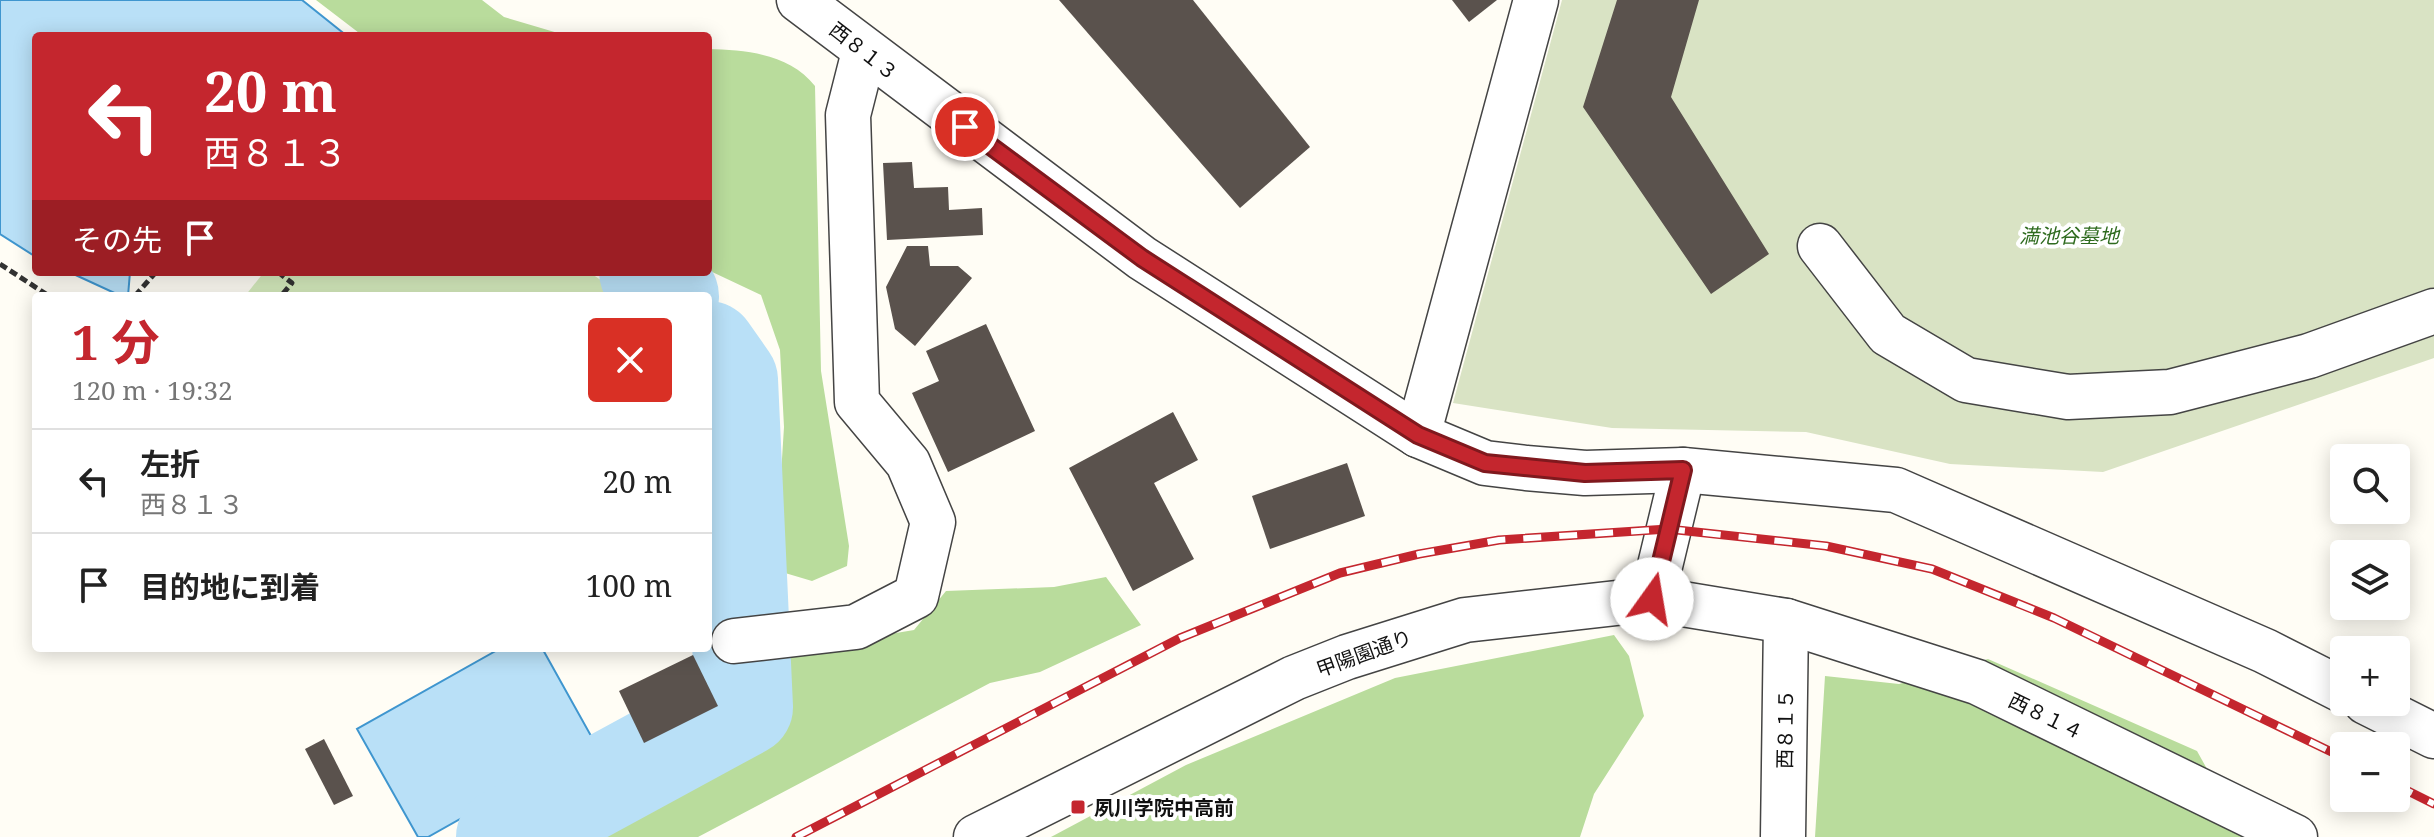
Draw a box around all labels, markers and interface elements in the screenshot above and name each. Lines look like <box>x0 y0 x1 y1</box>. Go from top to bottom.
street label: 西８１３ <box>824 16 904 86</box>
text: 20 m <box>204 52 337 128</box>
icon: left <box>72 64 176 168</box>
pin <box>931 93 999 161</box>
icon: arrive <box>943 105 987 149</box>
text: 西８１３ <box>204 128 348 177</box>
icon: arrive <box>178 216 222 260</box>
text: その先 <box>72 219 162 260</box>
park label: 満池谷墓地 <box>2019 222 2121 249</box>
text: 1 分 <box>72 309 160 374</box>
button: close <box>588 318 672 402</box>
text: 120 m · 19:32 <box>72 372 233 408</box>
text: 左折 <box>140 443 200 484</box>
map controls <box>2330 444 2410 812</box>
button: search <box>2330 444 2410 524</box>
icon: left <box>72 459 116 503</box>
text: 20 m <box>602 461 672 502</box>
text: 西８１３ <box>140 486 244 522</box>
button: layers <box>2330 540 2410 620</box>
position arrow <box>1610 557 1694 641</box>
icon: arrive <box>72 563 116 607</box>
text: 100 m <box>586 565 672 606</box>
text: 目的地に到着 <box>140 566 320 607</box>
street label: 甲陽園通り <box>1312 623 1416 683</box>
button: + <box>2330 636 2410 716</box>
street label: 西８１４ <box>2004 686 2088 746</box>
street label: 西８１５ <box>1771 689 1799 769</box>
button: − <box>2330 732 2410 812</box>
place label: 夙川学院中高前 <box>1094 794 1234 821</box>
marker: 夙川学院中高前 <box>1069 798 1087 816</box>

